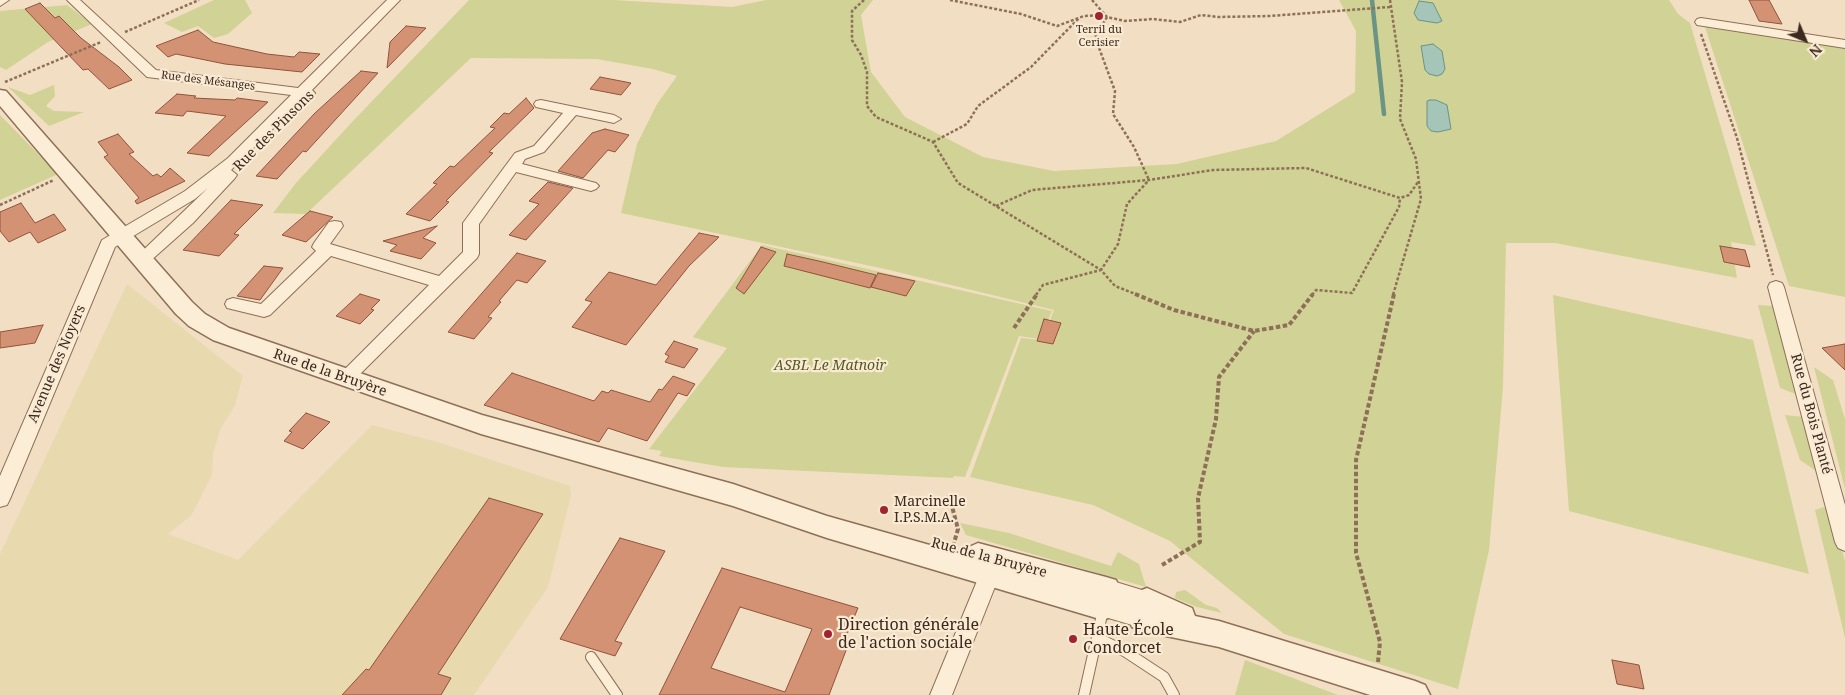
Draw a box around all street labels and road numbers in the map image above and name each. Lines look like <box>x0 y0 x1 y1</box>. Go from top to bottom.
street label: Rue des Mésanges <box>160 69 256 93</box>
street label: Rue des Pinsons <box>230 87 318 175</box>
street label: Avenue des Noyers <box>25 302 89 426</box>
street label: Rue de la Bruyère <box>271 346 389 400</box>
street label: Rue du Bois Planté <box>1787 352 1835 476</box>
street label: Rue de la Bruyère <box>929 534 1049 582</box>

